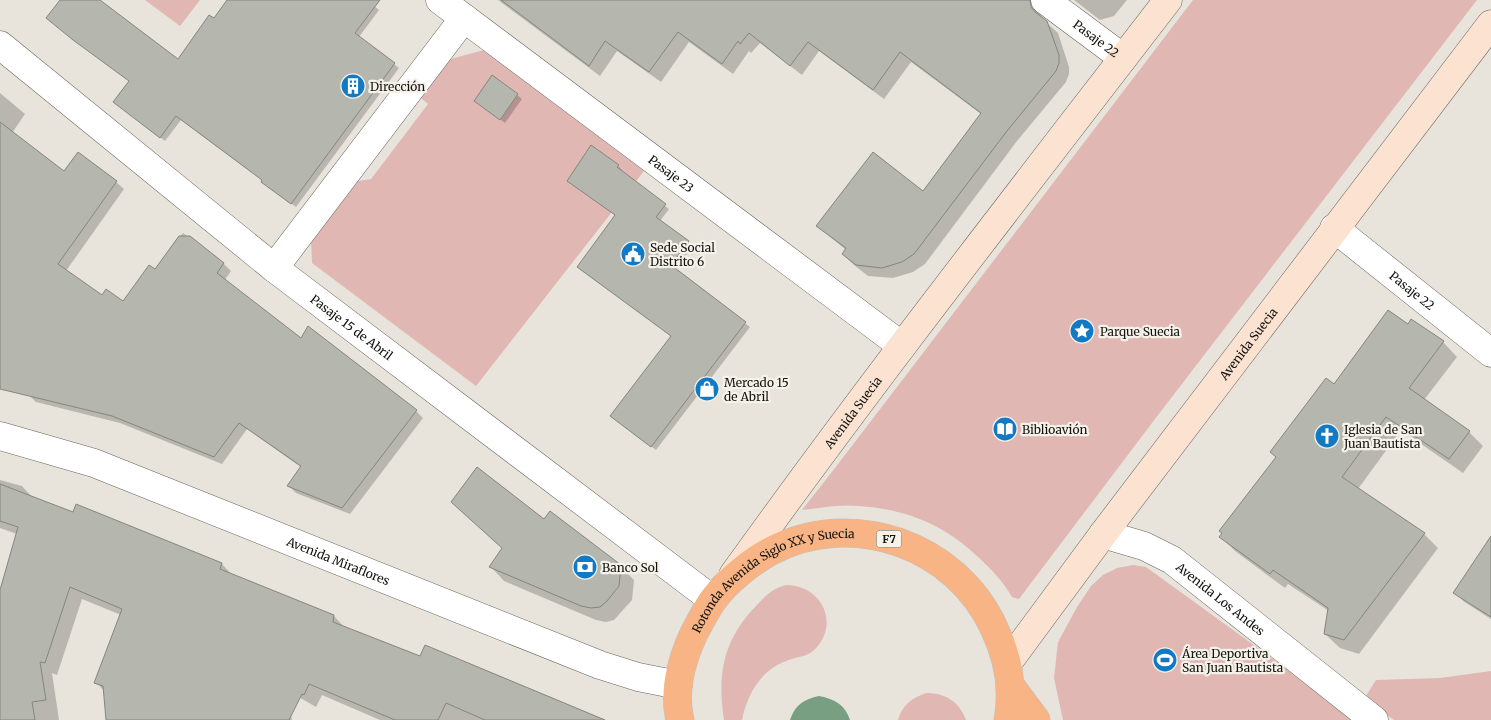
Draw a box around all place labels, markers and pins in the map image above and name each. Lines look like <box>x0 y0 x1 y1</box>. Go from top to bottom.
building icon: Dirección <box>340 73 366 99</box>
place label: Dirección <box>370 79 425 94</box>
place label: Sede Social Distrito 6 <box>650 240 715 269</box>
public building icon: Sede Social Distrito 6 <box>620 241 646 267</box>
place icon: Parque Suecia <box>1069 318 1095 344</box>
place label: Parque Suecia <box>1100 324 1181 339</box>
place label: Mercado 15 de Abril <box>724 375 789 404</box>
shop icon: Mercado 15 de Abril <box>694 376 720 402</box>
library icon: Biblioavión <box>992 416 1018 442</box>
place label: Biblioavión <box>1022 422 1087 437</box>
place label: Iglesia de San Juan Bautista <box>1343 422 1423 451</box>
church icon: Iglesia de San Juan Bautista <box>1314 423 1340 449</box>
bank icon: Banco Sol <box>572 554 598 580</box>
place label: Banco Sol <box>602 560 659 575</box>
place label: Área Deportiva San Juan Bautista <box>1181 646 1284 675</box>
sports icon: Área Deportiva San Juan Bautista <box>1152 647 1178 673</box>

